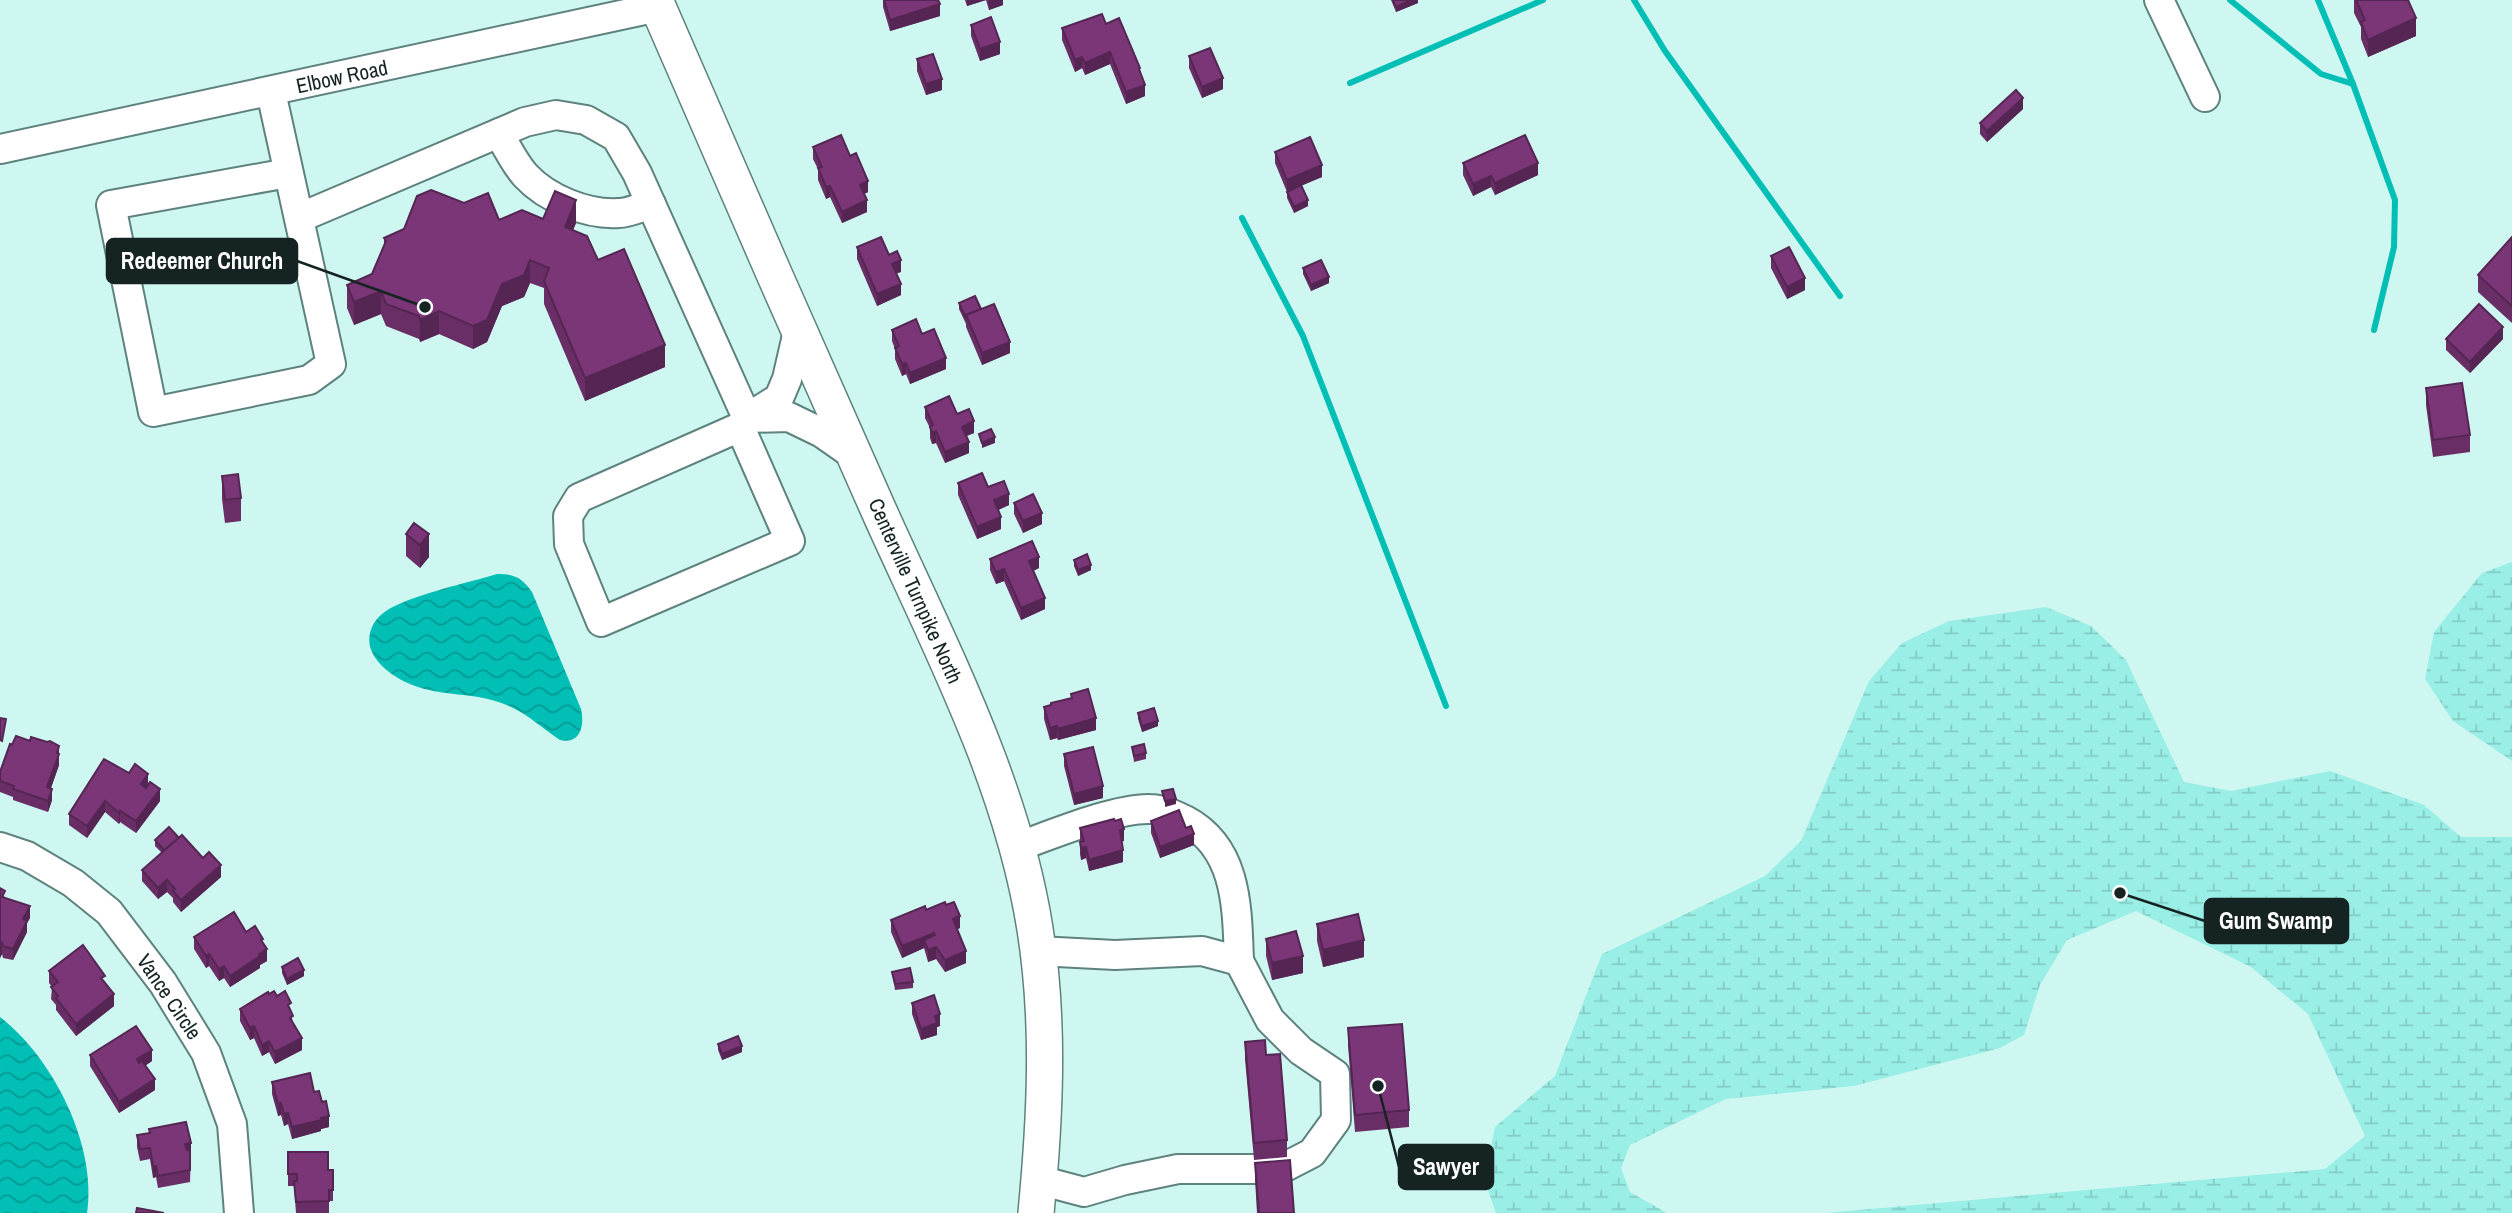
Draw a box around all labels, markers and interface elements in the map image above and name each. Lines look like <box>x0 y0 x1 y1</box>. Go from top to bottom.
street label: Elbow Road <box>293 53 390 100</box>
callout: Redeemer Church <box>107 239 297 283</box>
text: Redeemer Church <box>121 245 283 276</box>
street label: Centerville Turnpike North <box>862 493 969 688</box>
callout: Gum Swamp <box>2205 899 2348 943</box>
text: Gum Swamp <box>2219 905 2333 936</box>
street label: Vance Circle <box>130 948 209 1045</box>
callout: Sawyer <box>1399 1145 1493 1189</box>
text: Sawyer <box>1413 1151 1480 1182</box>

